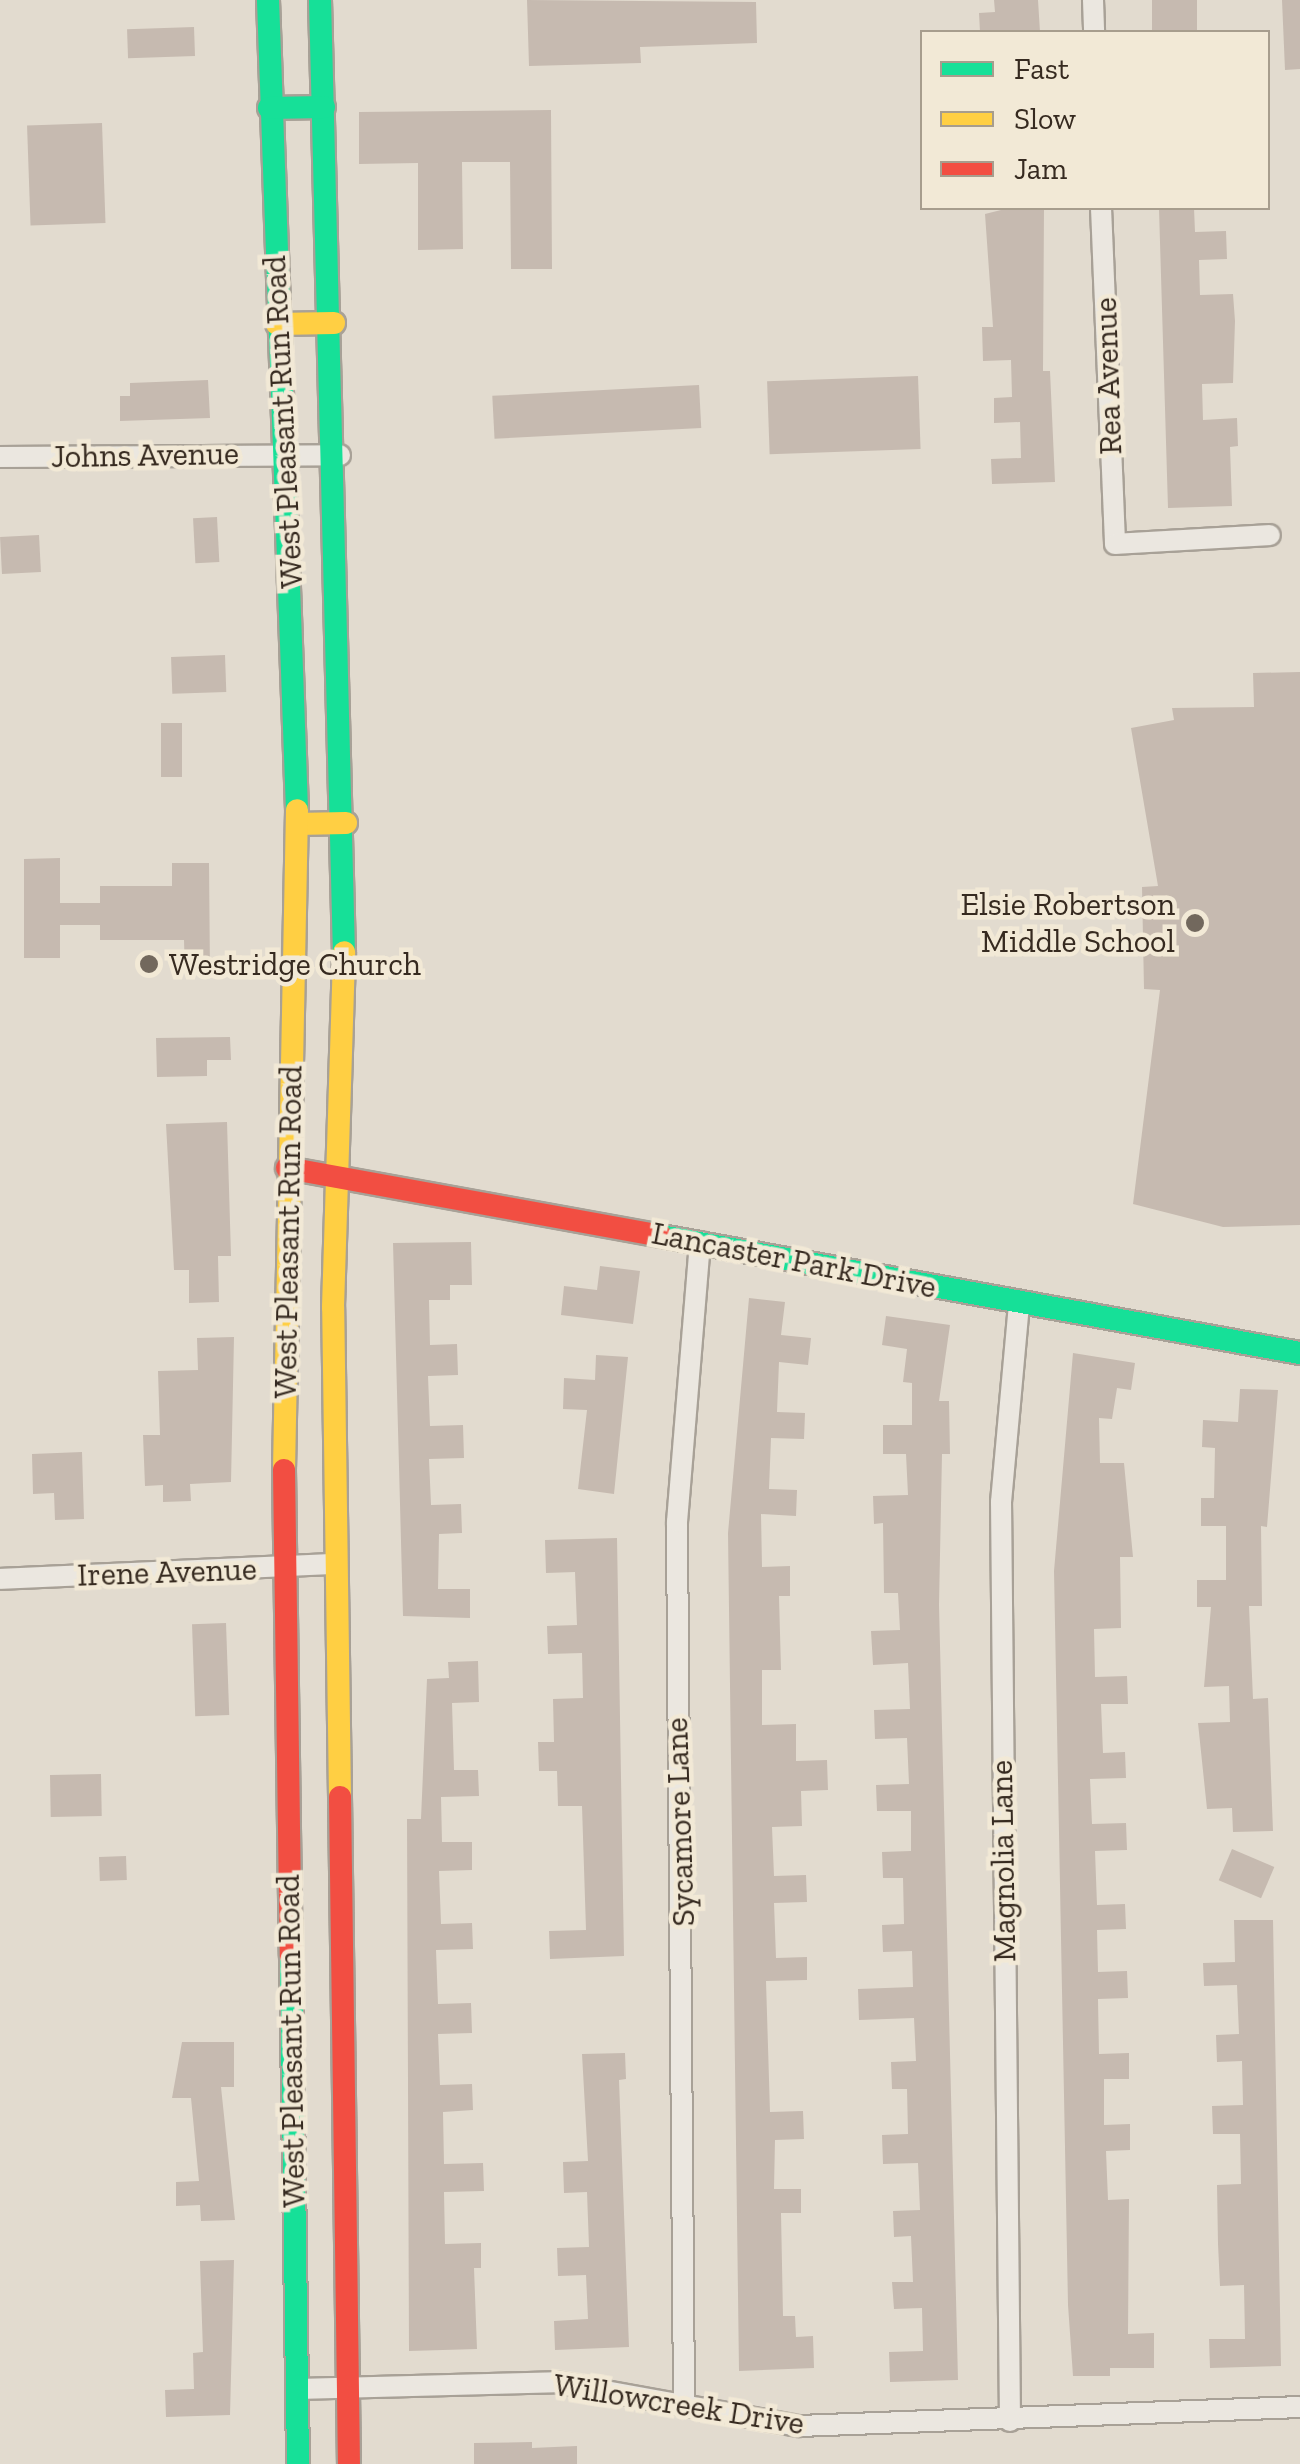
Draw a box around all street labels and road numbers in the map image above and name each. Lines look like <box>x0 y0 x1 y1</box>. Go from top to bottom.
street label: West Pleasant Run Road <box>255 255 311 589</box>
street label: Rea Avenue <box>1086 296 1130 456</box>
street label: Johns Avenue <box>50 434 240 476</box>
street label: West Pleasant Run Road <box>266 1065 310 1399</box>
street label: Lancaster Park Drive <box>648 1214 940 1306</box>
street label: Irene Avenue <box>76 1550 258 1594</box>
street label: Sycamore Lane <box>657 1717 703 1927</box>
street label: Magnolia Lane <box>982 1760 1024 1962</box>
street label: West Pleasant Run Road <box>269 1874 313 2208</box>
street label: Willowcreek Drive <box>551 2365 807 2443</box>

